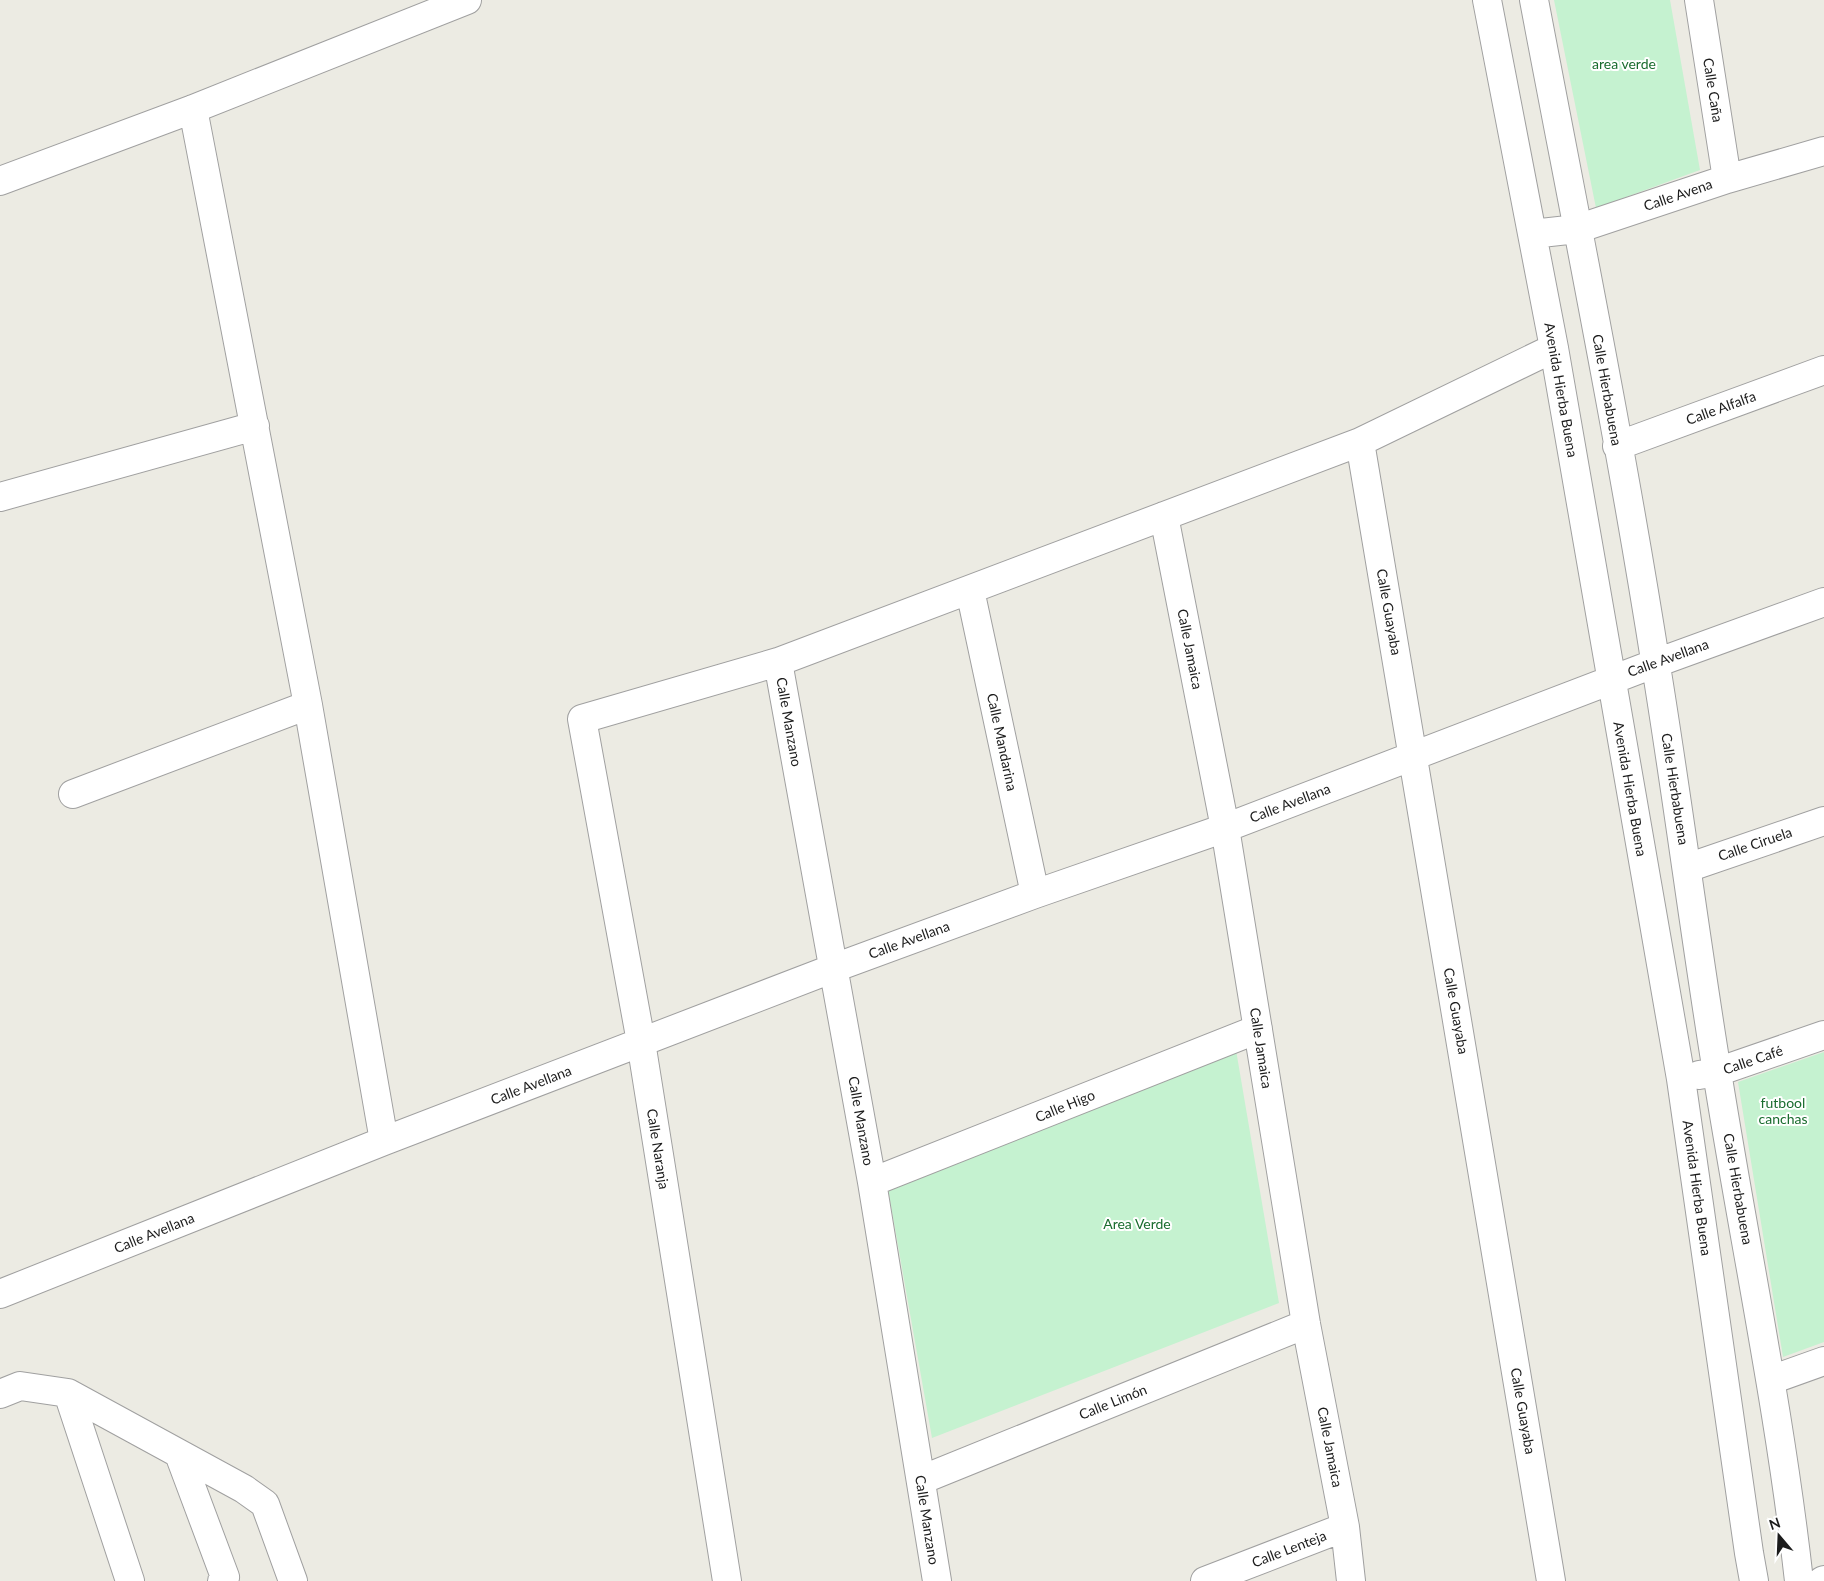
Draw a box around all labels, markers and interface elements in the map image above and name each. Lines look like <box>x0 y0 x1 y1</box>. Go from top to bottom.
park label: area verde <box>1592 55 1656 72</box>
street label: Calle Caña <box>1700 56 1727 123</box>
street label: Calle Avena <box>1641 175 1714 214</box>
street label: Avenida Hierba Buena <box>1541 321 1582 459</box>
street label: Calle Hierbabuena <box>1589 333 1626 447</box>
street label: Calle Alfalfa <box>1684 387 1758 428</box>
street label: Calle Guayaba <box>1374 567 1405 656</box>
street label: Calle Jamaica <box>1174 607 1207 691</box>
street label: Calle Avellana <box>1625 635 1711 680</box>
street label: Calle Manzano <box>773 676 806 768</box>
street label: Calle Mandarina <box>984 691 1021 792</box>
street label: Avenida Hierba Buena <box>1610 720 1651 858</box>
street label: Calle Hierbabuena <box>1658 732 1693 846</box>
street label: Calle Avellana <box>1247 779 1333 826</box>
street label: Calle Ciruela <box>1716 823 1794 864</box>
street label: Calle Avellana <box>866 917 952 962</box>
street label: Calle Guayaba <box>1441 966 1472 1055</box>
street label: Calle Jamaica <box>1247 1006 1276 1090</box>
street label: Calle Café <box>1721 1041 1785 1078</box>
street label: Calle Avellana <box>488 1061 574 1108</box>
street label: Calle Manzano <box>845 1075 878 1167</box>
street label: Calle Higo <box>1032 1086 1097 1125</box>
park label: futbool canchas <box>1759 1094 1807 1127</box>
street label: Calle Naranja <box>644 1107 673 1190</box>
street label: Avenida Hierba Buena <box>1680 1119 1715 1257</box>
street label: Calle Hierbabuena <box>1720 1132 1757 1246</box>
street label: Calle Avellana <box>111 1209 196 1256</box>
park label: Area Verde <box>1103 1215 1171 1232</box>
street label: Calle Guayaba <box>1508 1366 1539 1455</box>
street label: Calle Limón <box>1076 1380 1149 1423</box>
street label: Calle Jamaica <box>1314 1405 1347 1489</box>
street label: Calle Manzano <box>912 1474 943 1566</box>
north arrow <box>1754 1511 1804 1561</box>
text: N <box>1767 1513 1782 1533</box>
street label: Calle Lenteja <box>1249 1527 1328 1571</box>

